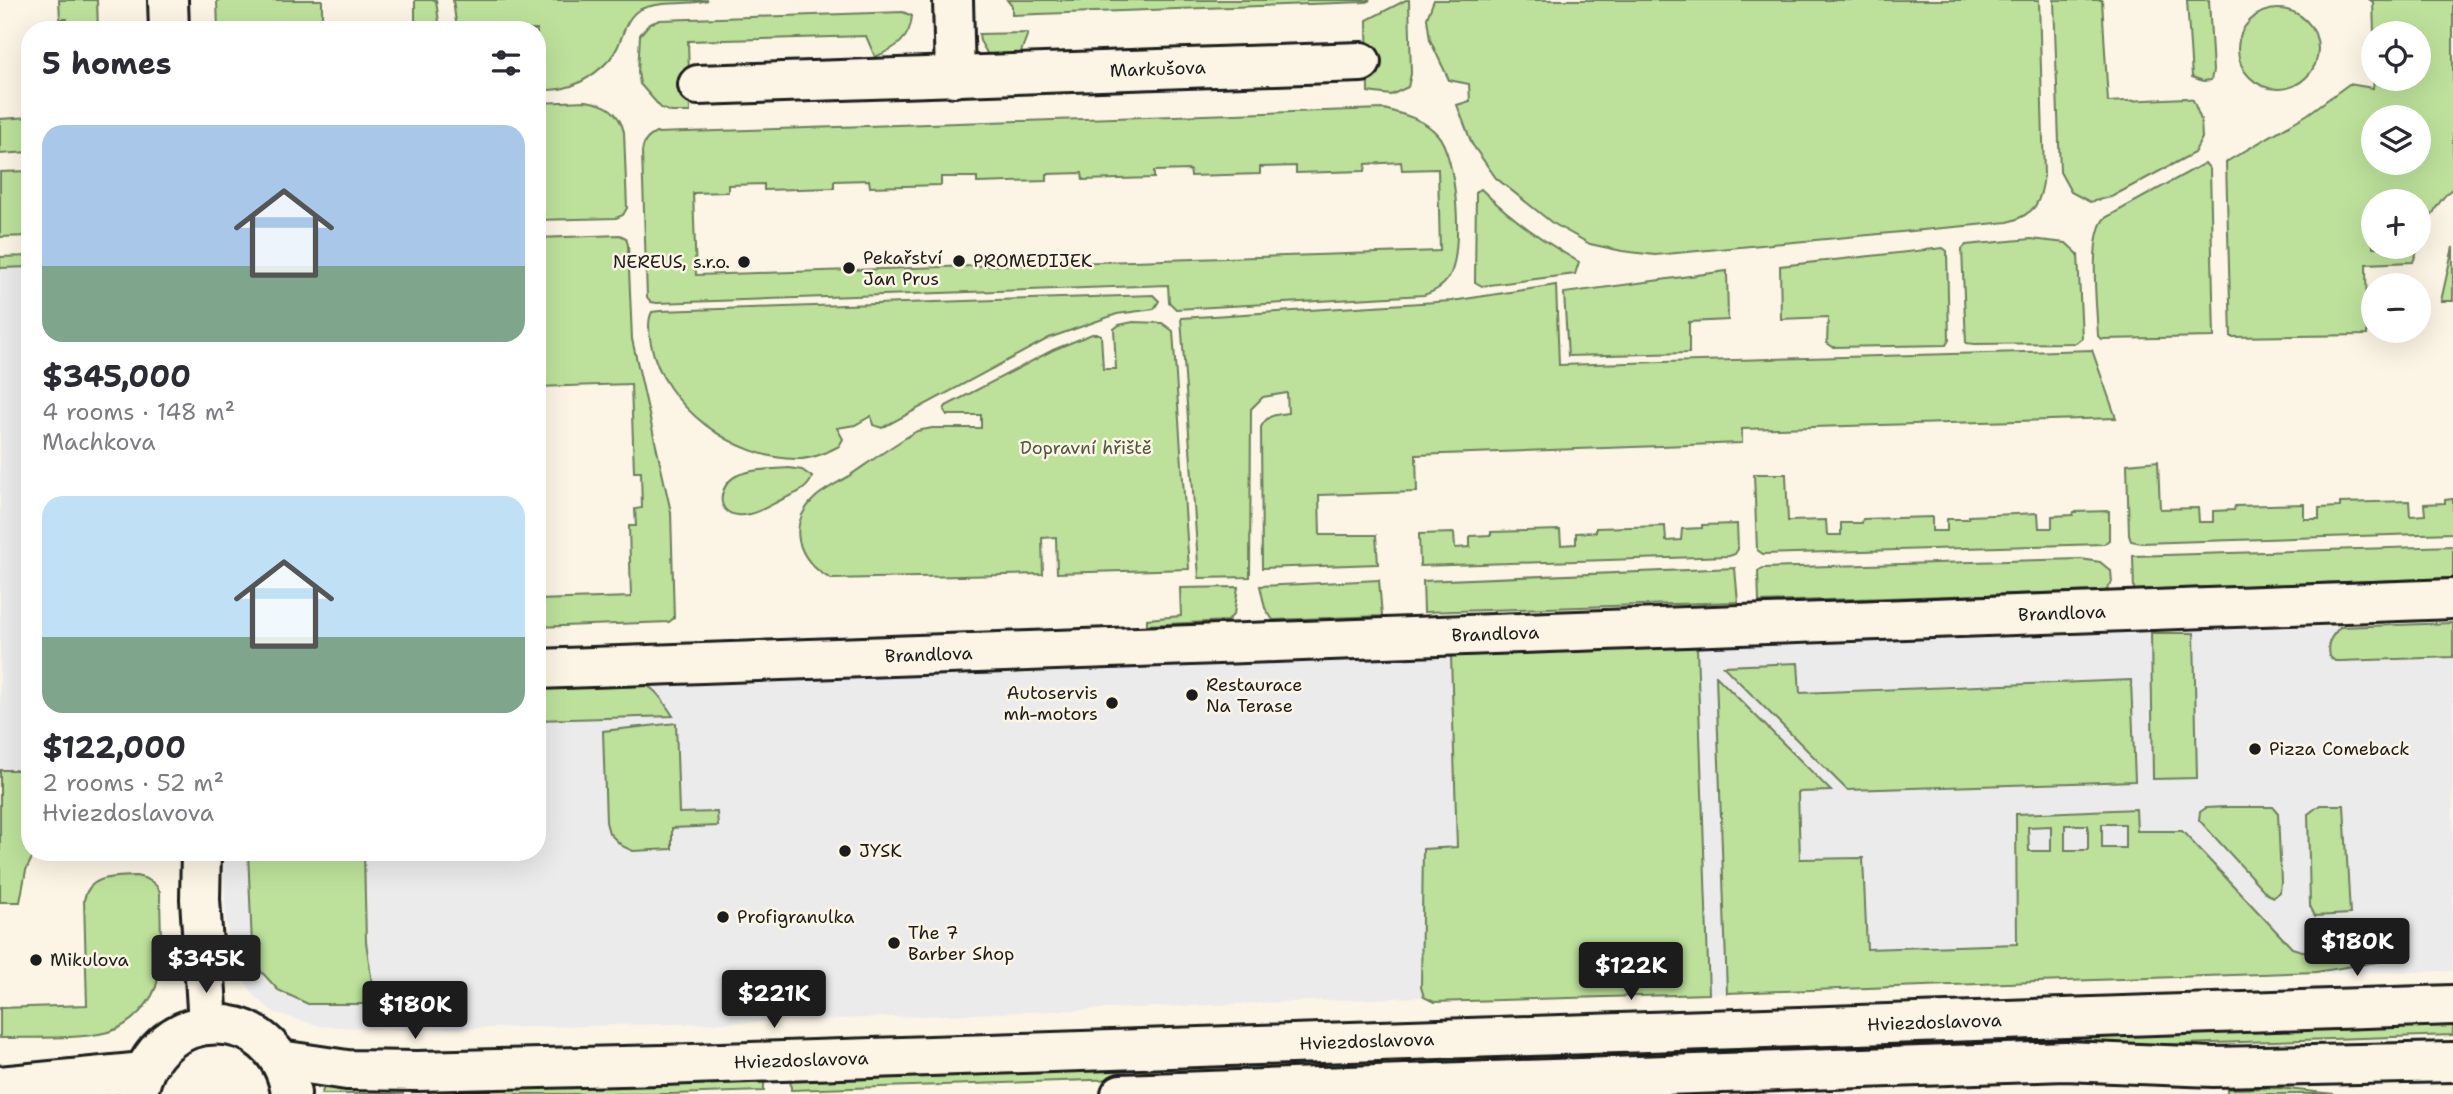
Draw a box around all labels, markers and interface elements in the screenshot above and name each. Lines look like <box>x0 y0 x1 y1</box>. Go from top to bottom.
map controls <box>2361 21 2431 343</box>
button: locate <box>2361 21 2431 91</box>
text: 5 homes <box>42 43 172 84</box>
icon: filters <box>487 44 525 82</box>
street label: Markušova <box>1109 55 1206 83</box>
button: layers <box>2361 105 2431 175</box>
icon: home <box>221 170 347 296</box>
button: + <box>2361 189 2431 259</box>
place label: Pekařství Jan Prus <box>863 246 942 291</box>
place label: PROMEDIJEK <box>973 249 1093 273</box>
place label: NEREUS, s.r.o. <box>613 250 730 274</box>
marker: PROMEDIJEK <box>951 253 967 269</box>
marker: NEREUS, s.r.o. <box>736 254 752 270</box>
marker: Pekařství Jan Prus <box>841 260 857 276</box>
button: − <box>2361 273 2431 343</box>
text: $345,000 <box>42 356 191 397</box>
text: 4 rooms · 148 m² <box>42 397 235 427</box>
text: Machkova <box>42 427 155 457</box>
park label: Dopravní hřiště <box>1020 436 1152 460</box>
icon: home <box>221 541 347 667</box>
street label: Brandlova <box>2018 600 2106 627</box>
street label: Brandlova <box>1451 620 1540 648</box>
street label: Brandlova <box>884 641 973 668</box>
place label: Restaurace Na Terase <box>1206 673 1302 718</box>
place label: Autoservis mh-motors <box>1003 681 1098 726</box>
marker: Restaurace Na Terase <box>1184 687 1200 703</box>
marker: Autoservis mh-motors <box>1104 695 1120 711</box>
text: $122,000 <box>42 727 186 768</box>
place label: Pizza Comeback <box>2269 737 2410 761</box>
marker: Pizza Comeback <box>2247 741 2263 757</box>
text: 2 rooms · 52 m² <box>42 768 224 798</box>
text: Hviezdoslavova <box>42 798 214 828</box>
place label: JYSK <box>859 839 902 863</box>
marker: JYSK <box>837 843 853 859</box>
place label: Profigranulka <box>737 905 855 929</box>
marker: Profigranulka <box>715 909 731 925</box>
pin: $180K <box>2308 918 2406 978</box>
place label: The 7 Barber Shop <box>908 921 1014 966</box>
text: $180K <box>2320 926 2394 956</box>
marker: The 7 Barber Shop <box>886 935 902 951</box>
pin: $345K <box>157 936 255 995</box>
pin: $122K <box>1582 942 1680 1002</box>
text: $345K <box>168 943 244 973</box>
place label: Mikulova <box>50 948 129 972</box>
text: $122K <box>1595 950 1667 980</box>
marker: Mikulova <box>28 952 44 968</box>
pin: $221K <box>725 970 823 1030</box>
text: $221K <box>738 978 810 1008</box>
pin: $180K <box>366 982 464 1041</box>
text: $180K <box>378 989 452 1019</box>
street label: Hviezdoslavova <box>1867 1008 2002 1037</box>
street label: Hviezdoslavova <box>1299 1027 1435 1056</box>
street label: Hviezdoslavova <box>733 1046 869 1075</box>

